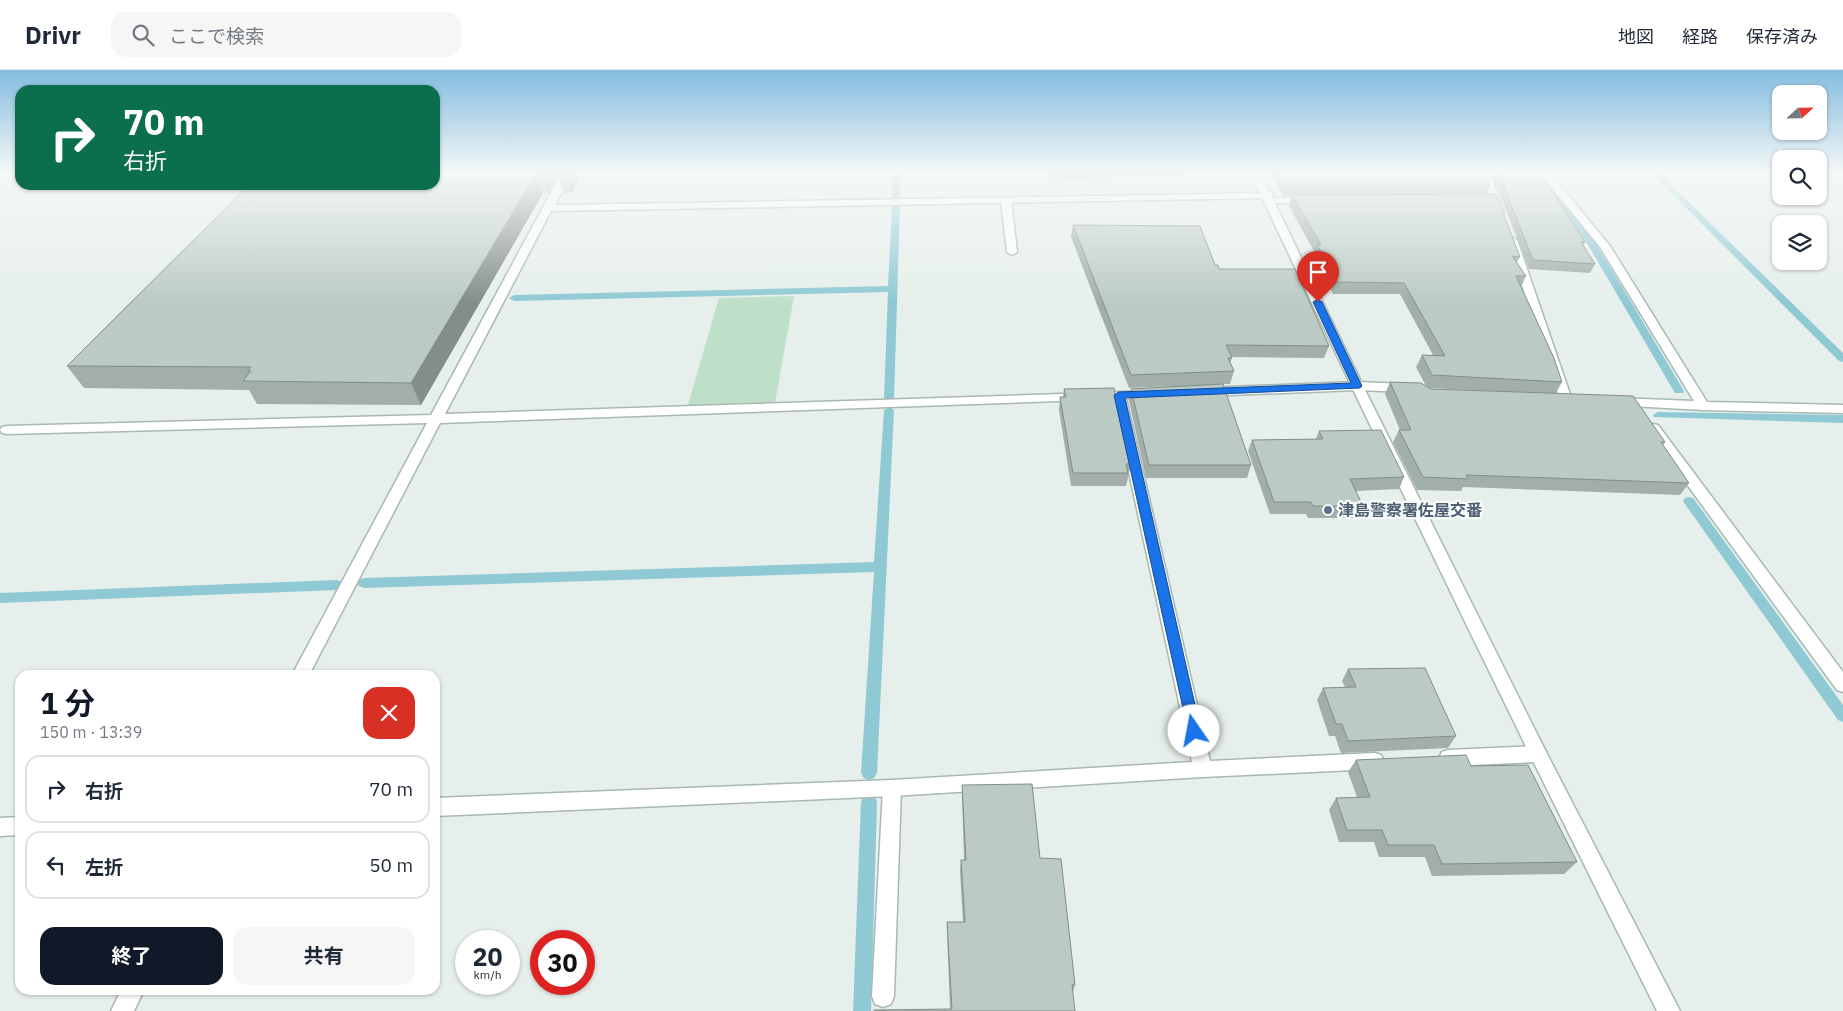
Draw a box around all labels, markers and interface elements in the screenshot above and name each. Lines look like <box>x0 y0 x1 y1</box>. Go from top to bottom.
search box <box>111 12 461 57</box>
text: Drivr <box>25 19 81 51</box>
icon: search <box>129 21 157 49</box>
text: ここで検索 <box>169 24 264 48</box>
text: 地図 <box>1618 25 1654 48</box>
text: 経路 <box>1682 25 1718 48</box>
text: 保存済み <box>1746 25 1818 48</box>
north arrow <box>1772 85 1828 140</box>
map controls <box>1772 85 1827 270</box>
text: 70 m <box>123 99 205 145</box>
icon: right <box>40 105 105 170</box>
text: 右折 <box>123 146 167 175</box>
button: search <box>1772 150 1827 205</box>
button: layers <box>1772 215 1827 270</box>
pin <box>1297 251 1339 302</box>
icon: arrive <box>1304 258 1332 286</box>
place label: 津島警察署佐屋交番 <box>1338 500 1482 520</box>
marker: 津島警察署佐屋交番 <box>1322 504 1334 516</box>
text: 1 分 <box>40 683 95 722</box>
button: close <box>363 687 415 739</box>
position arrow <box>1167 704 1219 756</box>
text: 150 m · 13:39 <box>40 722 142 742</box>
icon: right <box>42 775 70 803</box>
text: 70 m <box>369 777 413 801</box>
text: 右折 <box>85 779 123 803</box>
icon: left <box>42 851 70 879</box>
text: 50 m <box>369 853 413 877</box>
text: 左折 <box>85 855 123 879</box>
button: 終了 <box>40 927 223 985</box>
button: 共有 <box>233 927 415 985</box>
speed limit sign: 30 <box>530 930 595 995</box>
text: 20 <box>472 940 503 973</box>
text: km/h <box>473 967 502 982</box>

